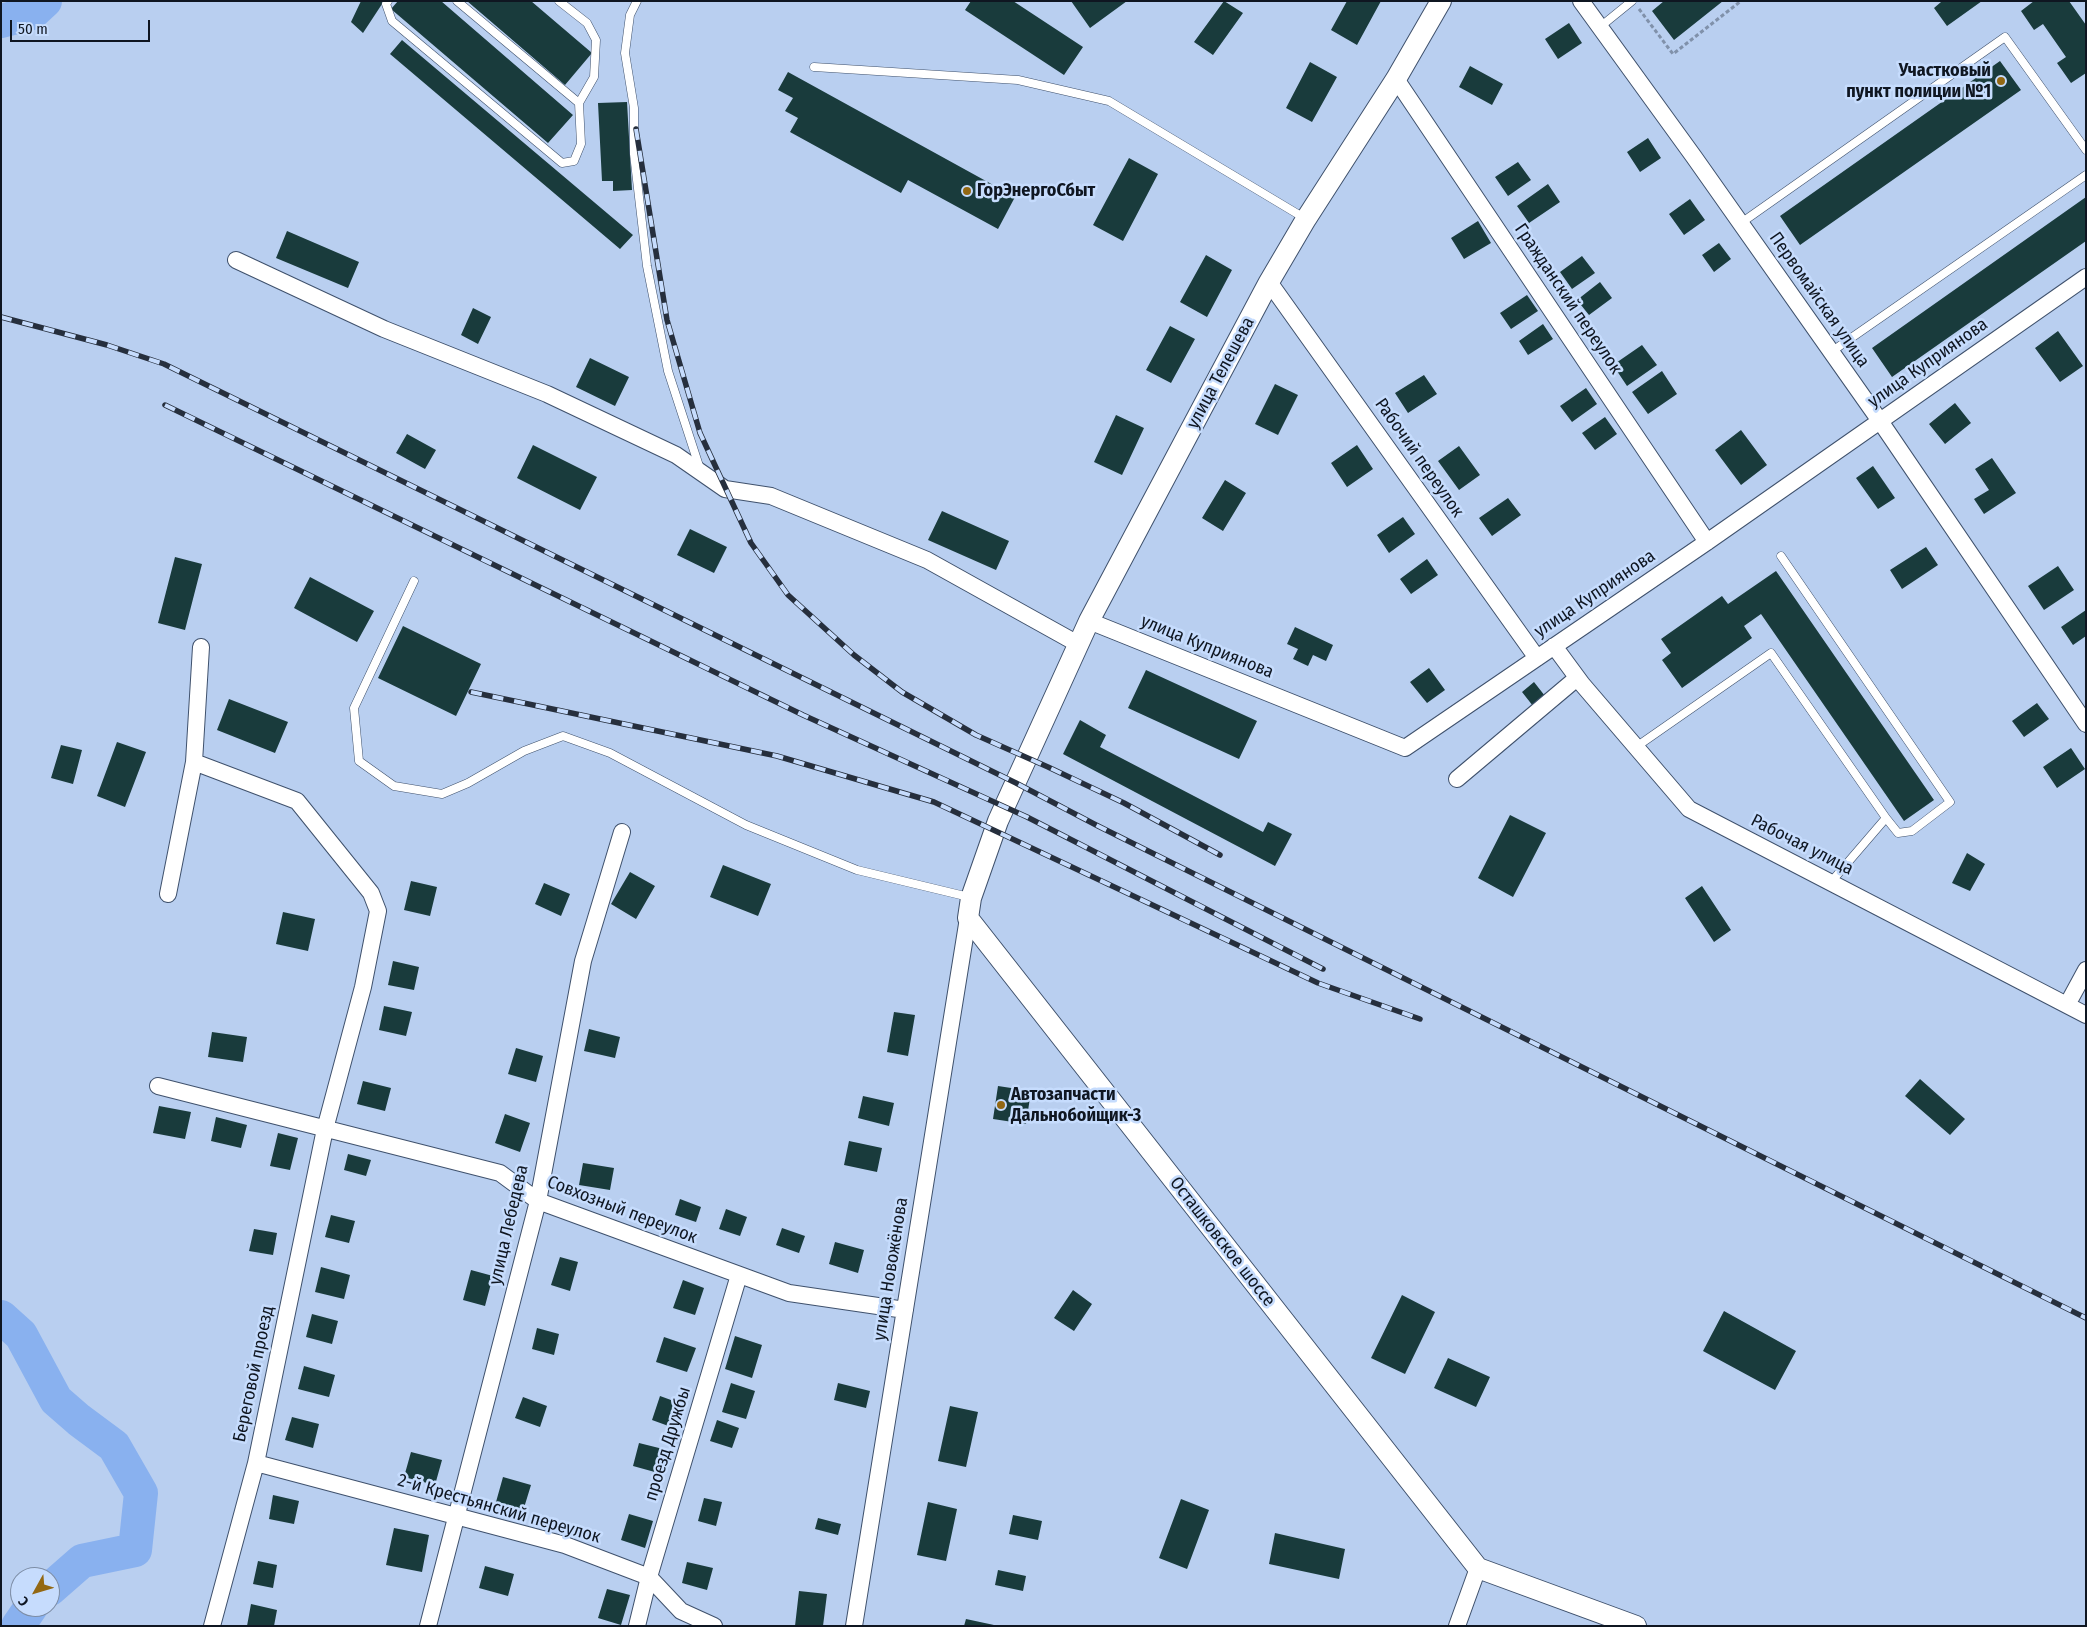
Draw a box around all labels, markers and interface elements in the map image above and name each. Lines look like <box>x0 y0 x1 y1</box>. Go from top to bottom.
scale bar <box>12 10 152 42</box>
text: 50 m <box>18 20 48 38</box>
place label: Участковый пункт полиции №1 <box>1846 60 1991 102</box>
marker: Участковый пункт полиции №1 <box>1995 75 2007 87</box>
place label: ГорЭнергоСбыт <box>977 180 1095 202</box>
marker: ГорЭнергоСбыт <box>961 185 973 197</box>
street label: Гражданский переулок <box>1510 220 1626 378</box>
street label: Первомайская улица <box>1764 228 1874 372</box>
street label: улица Телешева <box>1183 314 1259 432</box>
street label: улица Куприянова <box>1864 314 1992 412</box>
street label: Рабочий переулок <box>1370 394 1468 522</box>
street label: улица Куприянова <box>1530 546 1660 642</box>
street label: улица Куприянова <box>1137 611 1277 683</box>
street label: Рабочая улица <box>1747 810 1857 880</box>
place label: Автозапчасти Дальнобойщик-3 <box>1011 1084 1141 1126</box>
marker: Автозапчасти Дальнобойщик-3 <box>995 1099 1007 1111</box>
street label: улица Лебедева <box>485 1163 533 1287</box>
street label: Совхозный переулок <box>544 1171 700 1249</box>
street label: Осташковское шоссе <box>1165 1173 1279 1311</box>
street label: улица Новожёнова <box>869 1196 913 1342</box>
street label: Береговой проезд <box>229 1304 279 1444</box>
street label: проезд Дружбы <box>640 1384 696 1504</box>
street label: 2-й Крестьянский переулок <box>395 1470 603 1548</box>
north arrow <box>10 1567 60 1617</box>
text: С <box>15 1593 33 1609</box>

